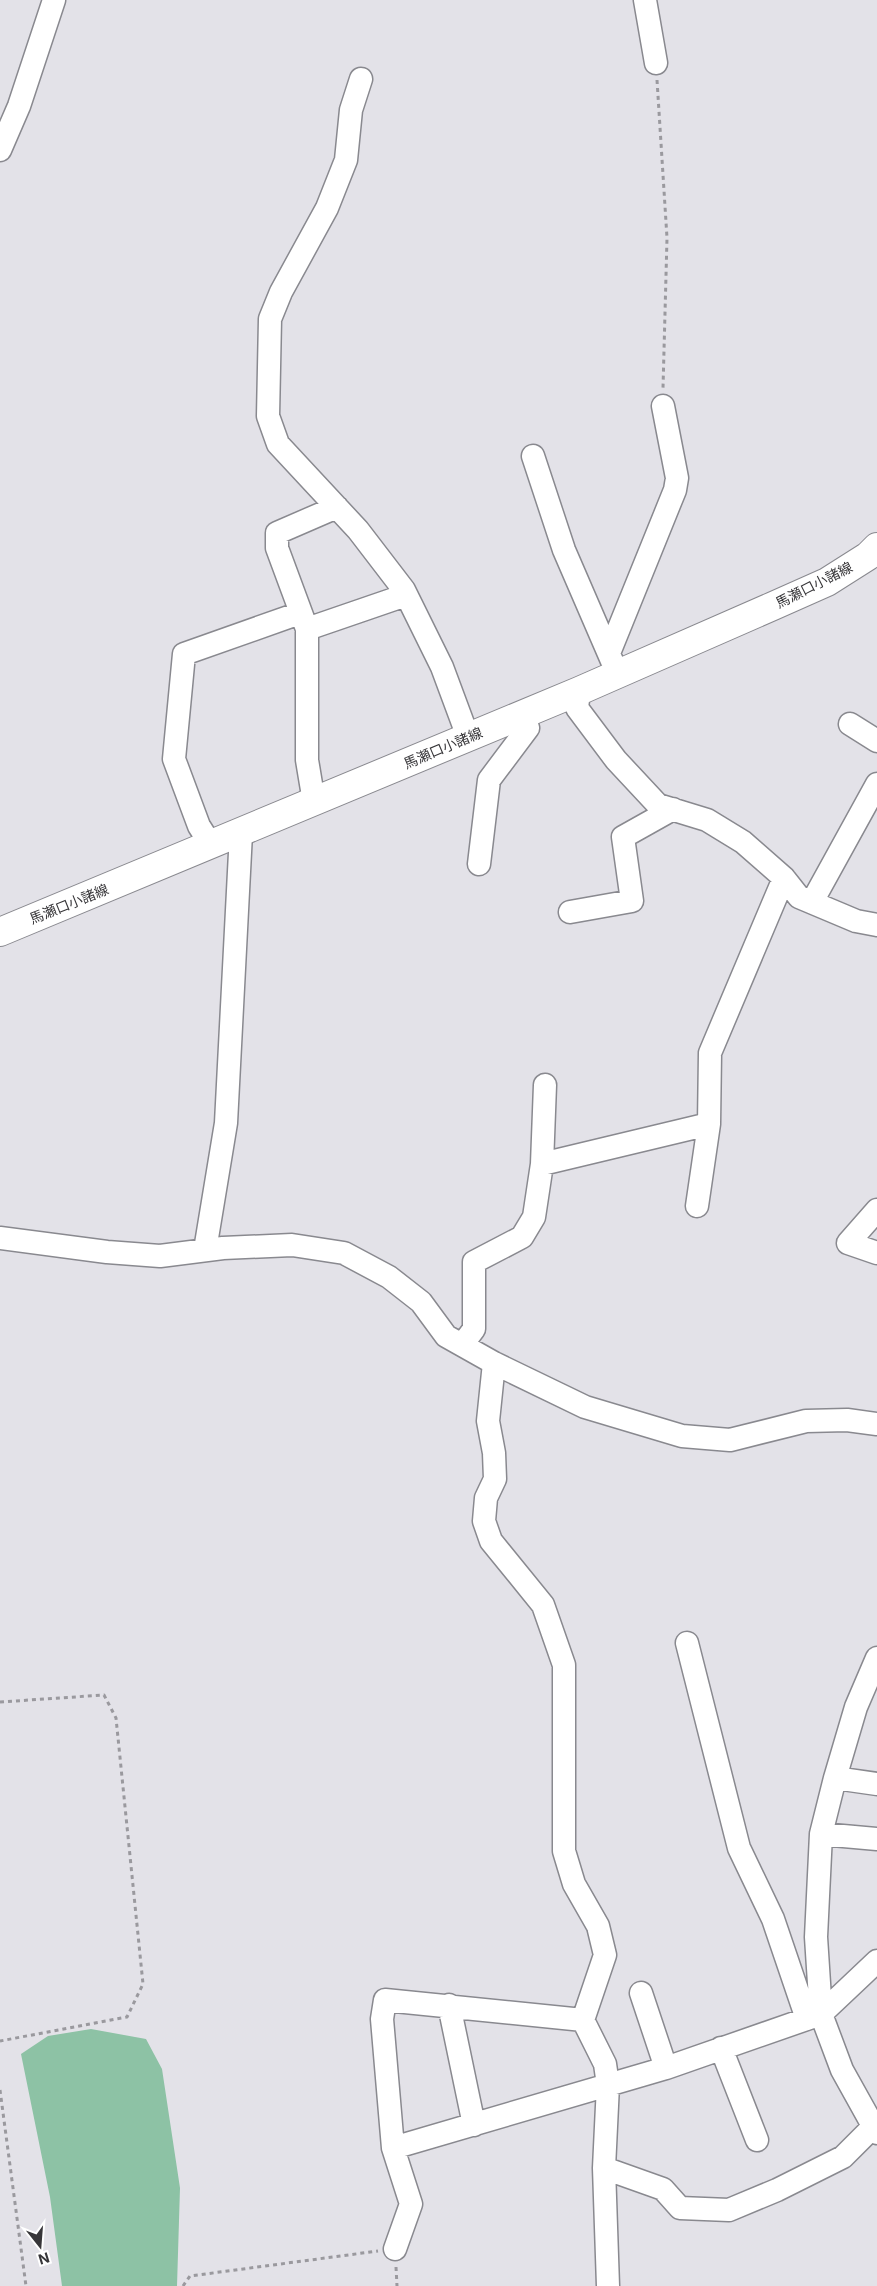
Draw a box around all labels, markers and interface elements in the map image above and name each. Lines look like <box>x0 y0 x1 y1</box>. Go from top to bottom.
street label: 馬瀬口小諸線 <box>772 558 855 611</box>
street label: 馬瀬口小諸線 <box>401 723 485 772</box>
street label: 馬瀬口小諸線 <box>27 880 111 927</box>
north arrow <box>15 2221 65 2271</box>
text: N <box>36 2249 52 2269</box>

